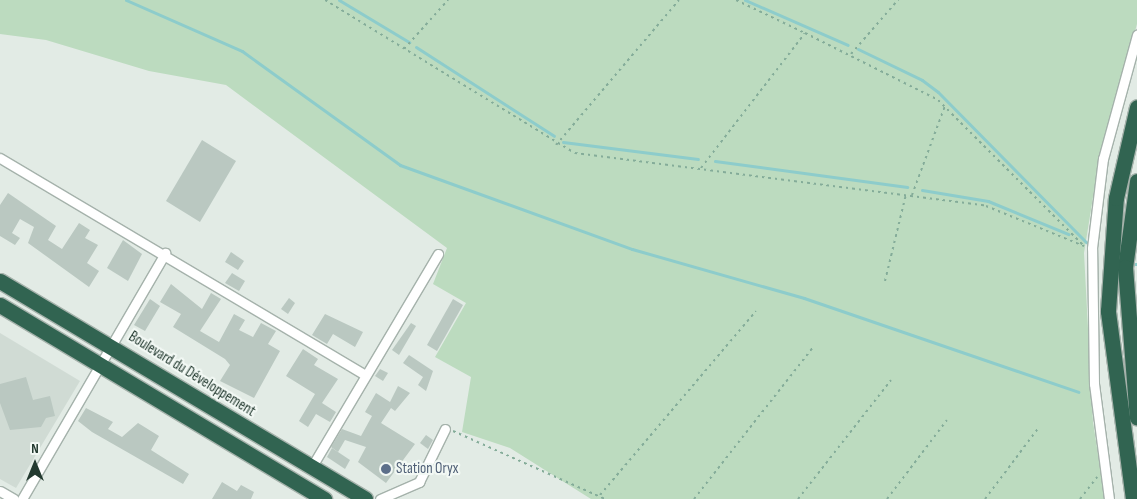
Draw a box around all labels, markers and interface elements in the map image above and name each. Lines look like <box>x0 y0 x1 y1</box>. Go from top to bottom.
street label: Boulevard du Développement <box>125 328 259 420</box>
north arrow <box>10 439 60 489</box>
text: N <box>31 440 39 457</box>
place label: Station Oryx <box>396 460 458 478</box>
marker: Station Oryx <box>380 463 392 475</box>

